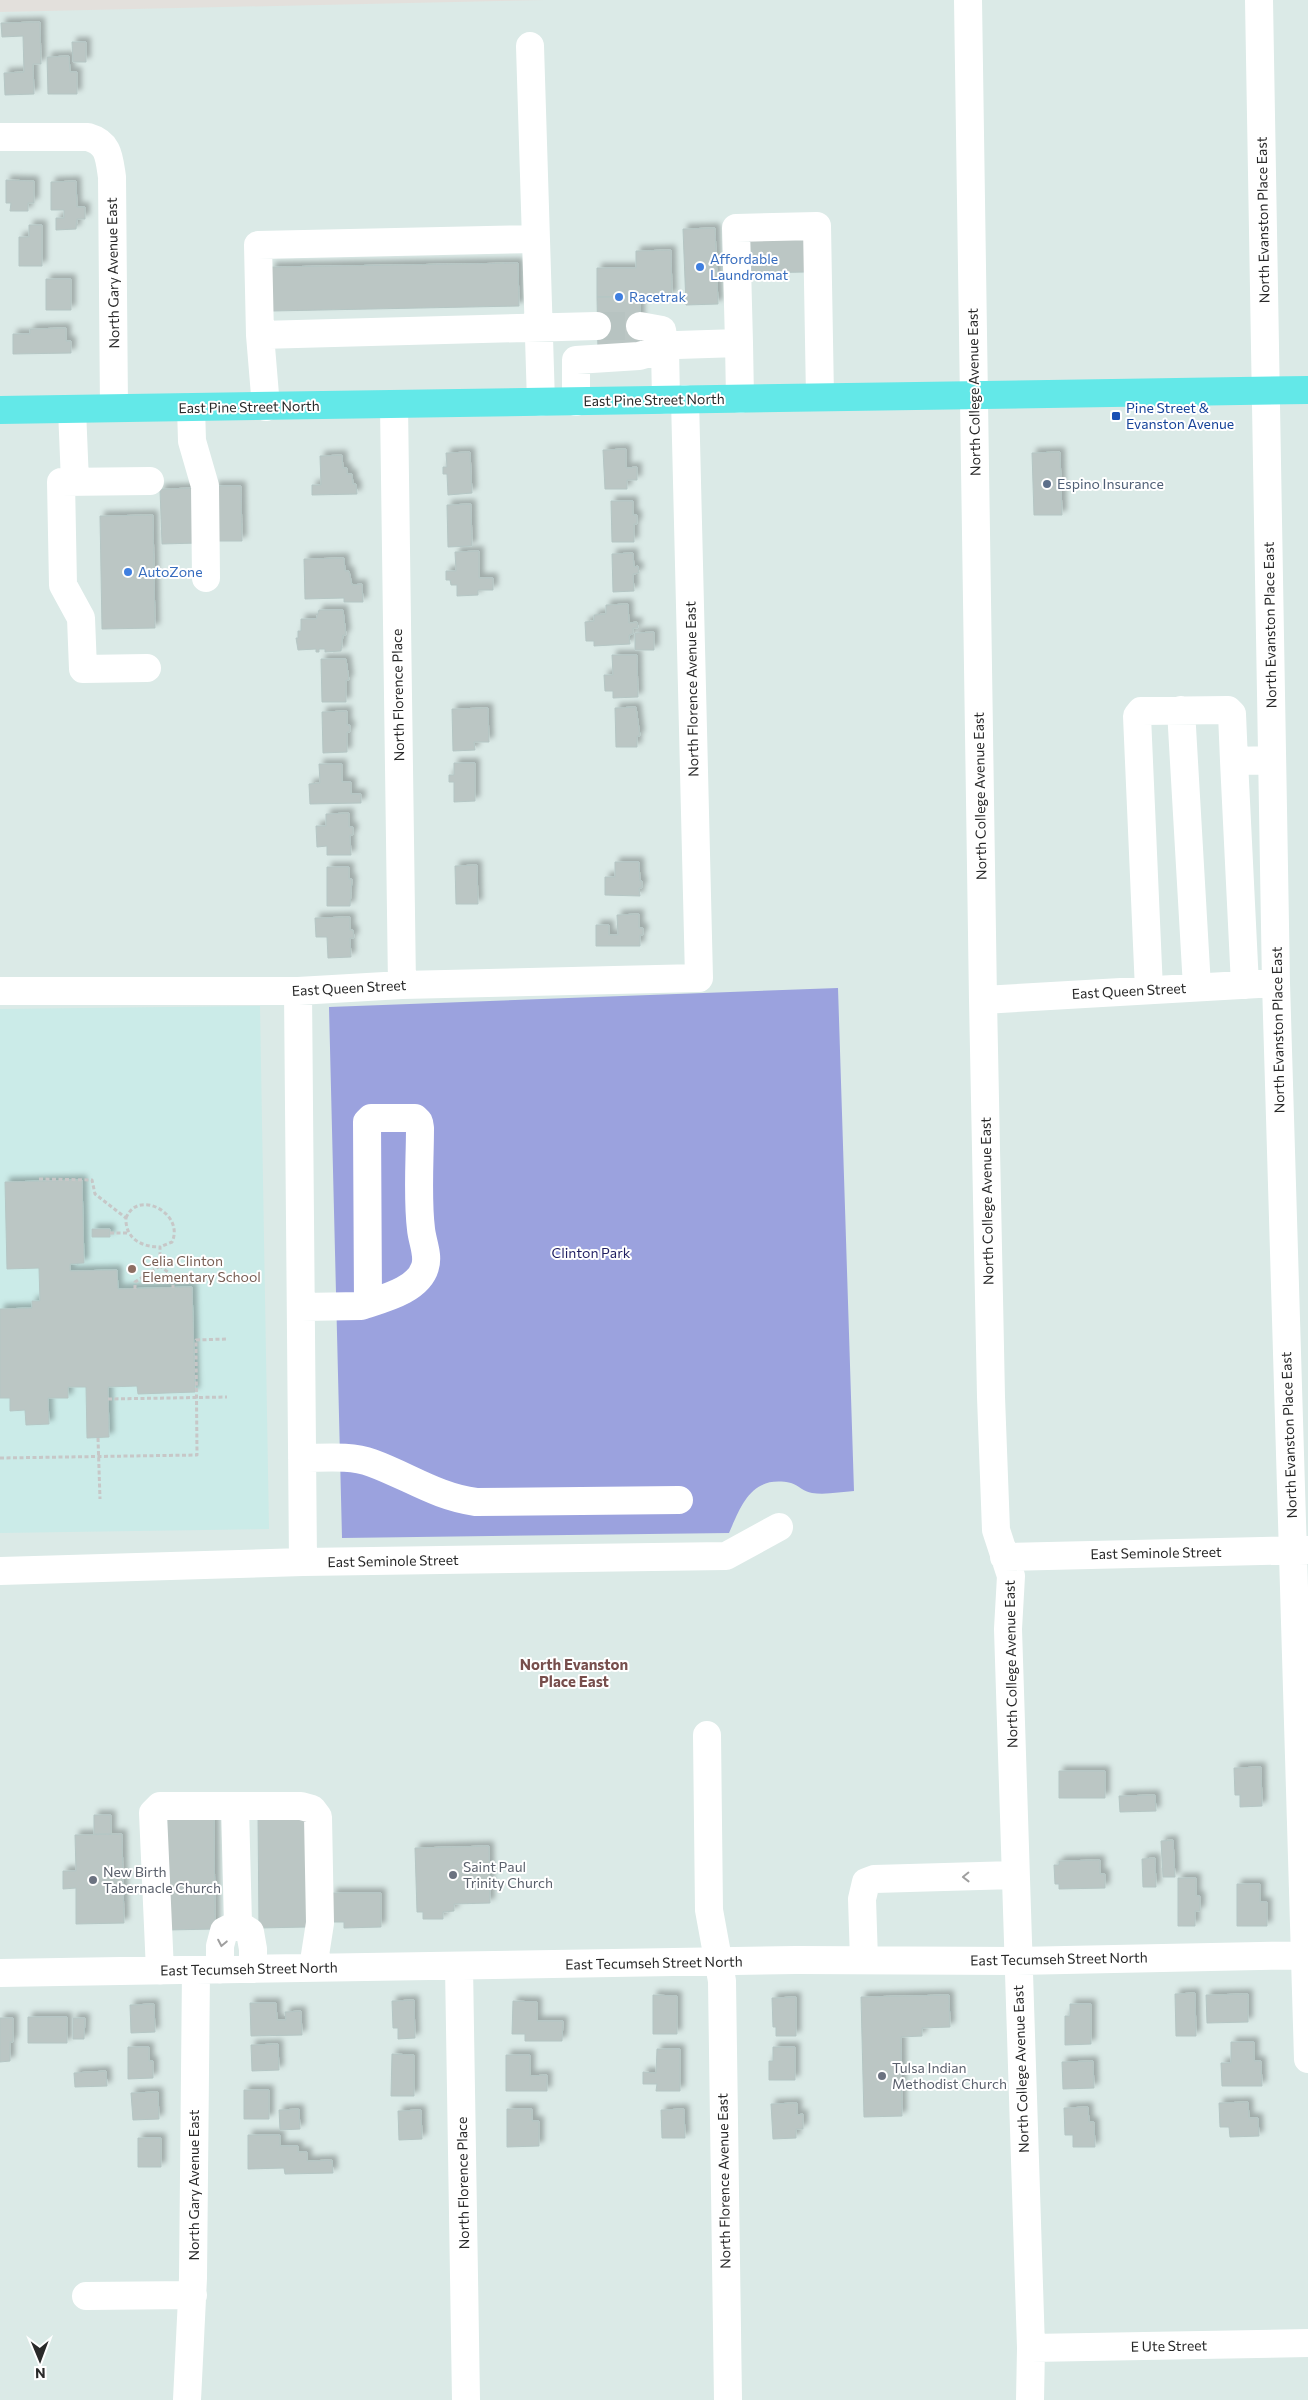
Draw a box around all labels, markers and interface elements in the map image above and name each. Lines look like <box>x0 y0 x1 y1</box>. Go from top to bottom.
street label: North Evanston Place East <box>1253 136 1272 304</box>
street label: North Gary Avenue East <box>103 197 122 349</box>
place label: Affordable Laundromat <box>710 250 789 283</box>
marker: Affordable Laundromat <box>694 261 706 273</box>
place label: Racetrak <box>629 288 686 305</box>
marker: Racetrak <box>613 291 625 303</box>
street label: North College Avenue East <box>964 308 983 476</box>
street label: East Pine Street North <box>583 390 725 409</box>
street label: East Pine Street North <box>178 397 320 416</box>
place label: Pine Street & Evanston Avenue <box>1126 399 1234 432</box>
marker: Pine Street & Evanston Avenue <box>1110 410 1122 422</box>
place label: Espino Insurance <box>1057 475 1164 492</box>
marker: Espino Insurance <box>1041 478 1053 490</box>
street label: North Evanston Place East <box>1260 541 1279 709</box>
place label: AutoZone <box>138 563 203 580</box>
marker: AutoZone <box>122 566 134 578</box>
street label: North Florence Avenue East <box>681 601 702 777</box>
street label: North Florence Place <box>388 629 407 761</box>
street label: North College Avenue East <box>970 712 989 880</box>
street label: North Evanston Place East <box>1268 946 1287 1114</box>
street label: East Queen Street <box>291 976 407 999</box>
street label: East Queen Street <box>1071 979 1187 1002</box>
street label: North College Avenue East <box>977 1117 996 1285</box>
park label: Clinton Park <box>552 1244 631 1261</box>
place label: Celia Clinton Elementary School <box>142 1252 261 1285</box>
marker: Celia Clinton Elementary School <box>126 1263 138 1275</box>
street label: North Evanston Place East <box>1277 1351 1300 1519</box>
street label: East Seminole Street <box>1090 1543 1222 1562</box>
street label: East Seminole Street <box>327 1551 459 1570</box>
street label: North College Avenue East <box>1001 1580 1020 1748</box>
district label: North Evanston Place East <box>520 1655 628 1690</box>
place label: Saint Paul Trinity Church <box>463 1858 553 1891</box>
place label: New Birth Tabernacle Church <box>103 1863 221 1896</box>
marker: Saint Paul Trinity Church <box>447 1869 459 1881</box>
one-way arrow <box>962 1871 970 1882</box>
marker: New Birth Tabernacle Church <box>87 1874 99 1886</box>
one-way arrow <box>217 1938 228 1947</box>
street label: East Tecumseh Street North <box>970 1948 1148 1969</box>
street label: East Tecumseh Street North <box>565 1952 743 1973</box>
street label: East Tecumseh Street North <box>160 1958 338 1979</box>
street label: North College Avenue East <box>1009 1985 1032 2153</box>
place label: Tulsa Indian Methodist Church <box>892 2059 1007 2092</box>
marker: Tulsa Indian Methodist Church <box>876 2070 888 2082</box>
street label: North Florence Avenue East <box>713 2093 734 2269</box>
street label: North Gary Avenue East <box>185 2109 202 2261</box>
street label: North Florence Place <box>453 2117 472 2249</box>
north arrow <box>15 2335 65 2385</box>
street label: E Ute Street <box>1131 2336 1208 2355</box>
text: N <box>35 2365 46 2382</box>

